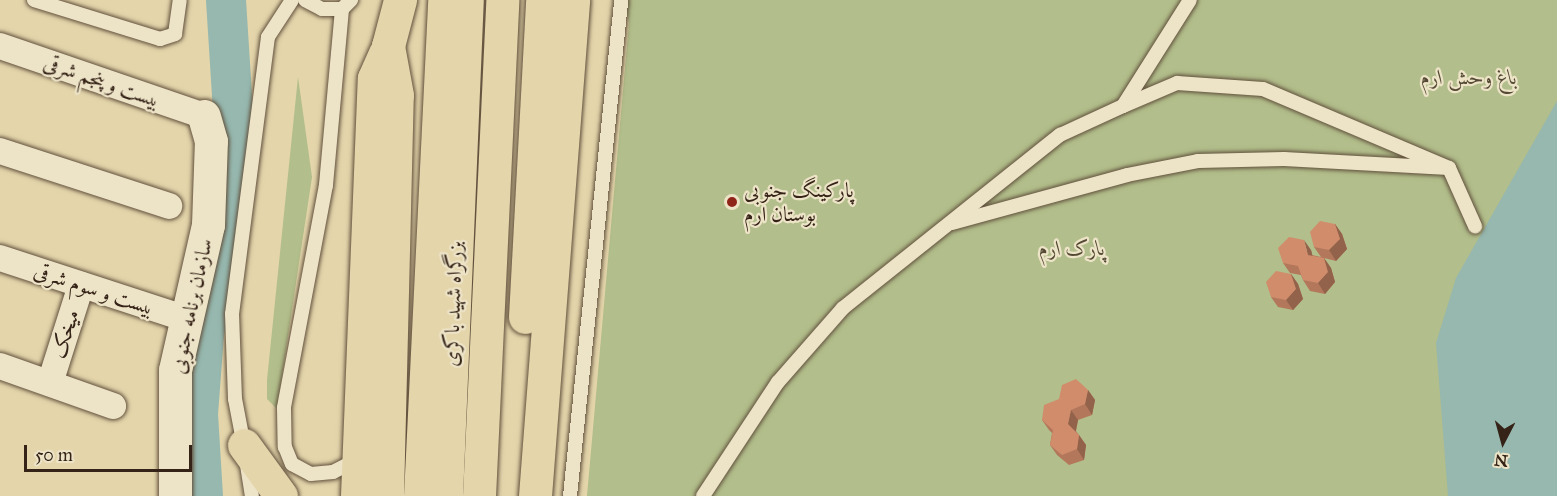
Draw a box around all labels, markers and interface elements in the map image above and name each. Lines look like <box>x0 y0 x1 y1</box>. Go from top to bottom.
street label: بیست و پنجم شرقی <box>40 49 164 113</box>
park label: باغ وحش ارم <box>1421 64 1517 90</box>
place label: پارکینگ جنوبی بوستان ارم <box>744 177 854 227</box>
marker: پارکینگ جنوبی بوستان ارم <box>725 195 739 209</box>
park label: پارک ارم <box>1039 235 1105 261</box>
street label: سازمان برنامه جنوبی <box>164 236 218 376</box>
street label: بزرگراه شهید باکری <box>438 241 468 367</box>
street label: بیست و سوم شرقی <box>31 258 157 320</box>
street label: میخک <box>45 306 85 362</box>
north arrow <box>1473 412 1533 472</box>
scale bar <box>27 433 195 471</box>
text: 50 m <box>35 444 73 466</box>
text: N <box>1493 450 1509 471</box>

